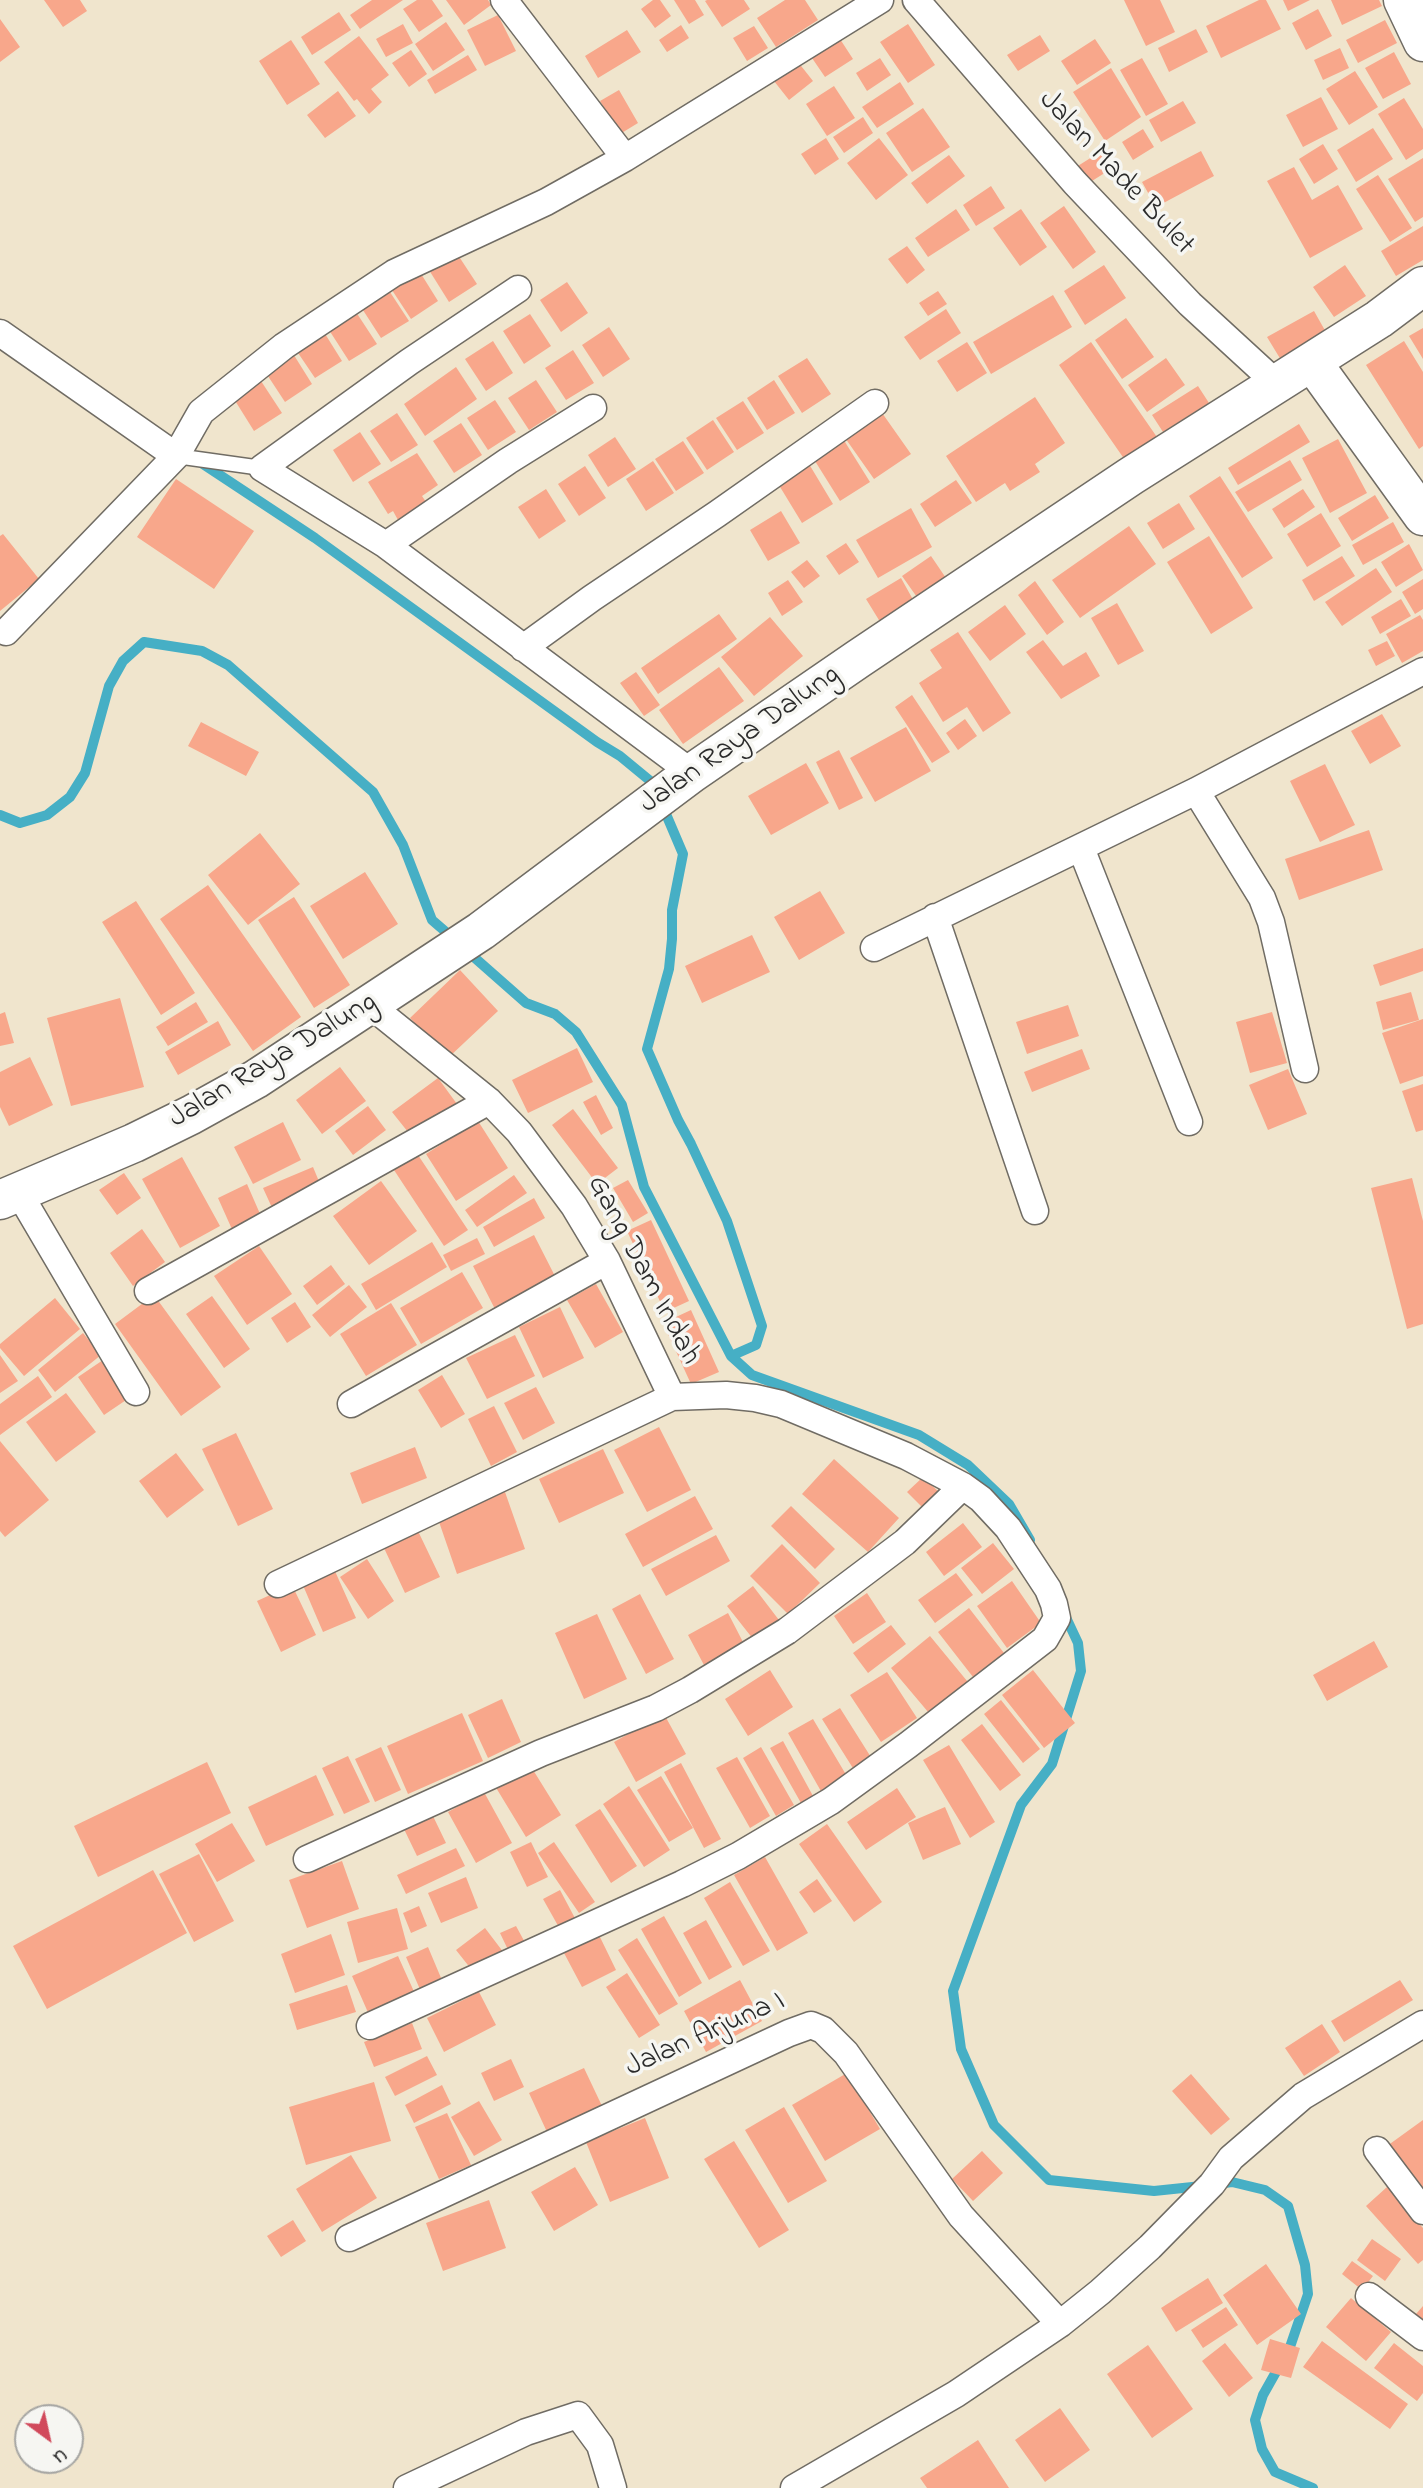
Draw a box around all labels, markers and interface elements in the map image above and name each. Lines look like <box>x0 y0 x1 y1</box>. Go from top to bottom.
street label: Jalan Made Bulet <box>1029 84 1201 264</box>
street label: Jalan Raya Dalung <box>634 659 848 823</box>
street label: Jalan Raya Dalung <box>164 986 384 1138</box>
street label: Gang Dam Indah <box>577 1170 707 1372</box>
street label: Jalan Arjuna I <box>621 1985 791 2087</box>
north arrow <box>14 2404 84 2474</box>
text: U <box>47 2441 72 2470</box>

